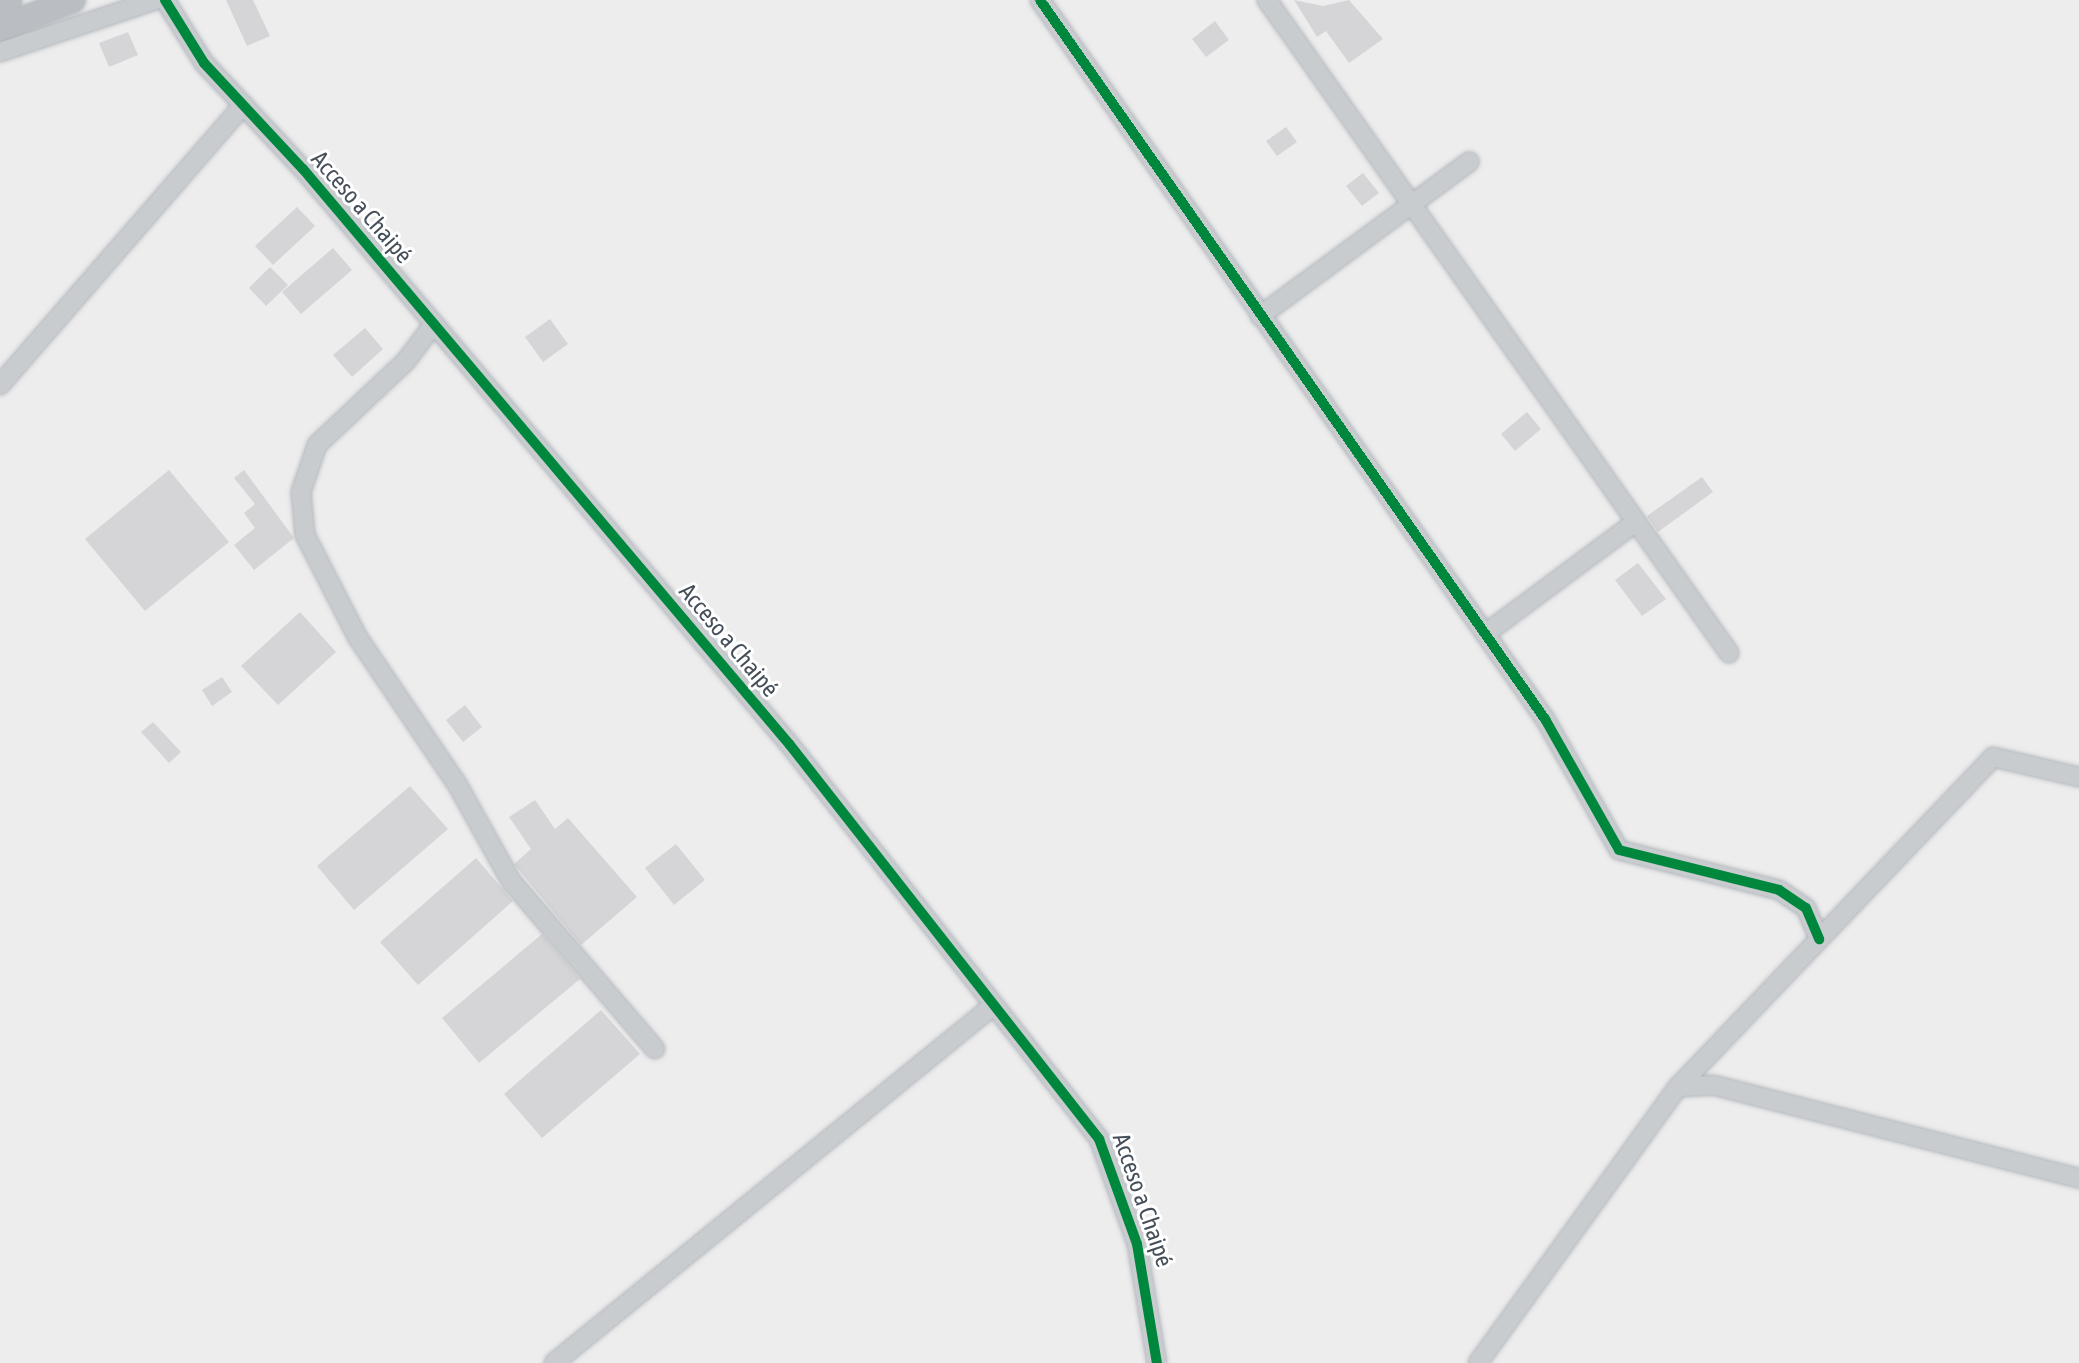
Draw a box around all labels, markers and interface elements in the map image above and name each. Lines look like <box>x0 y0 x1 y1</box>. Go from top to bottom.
street label: Acceso a Chaipé <box>305 145 419 269</box>
street label: Acceso a Chaipé <box>673 577 785 703</box>
street label: Acceso a Chaipé <box>1107 1129 1179 1271</box>

